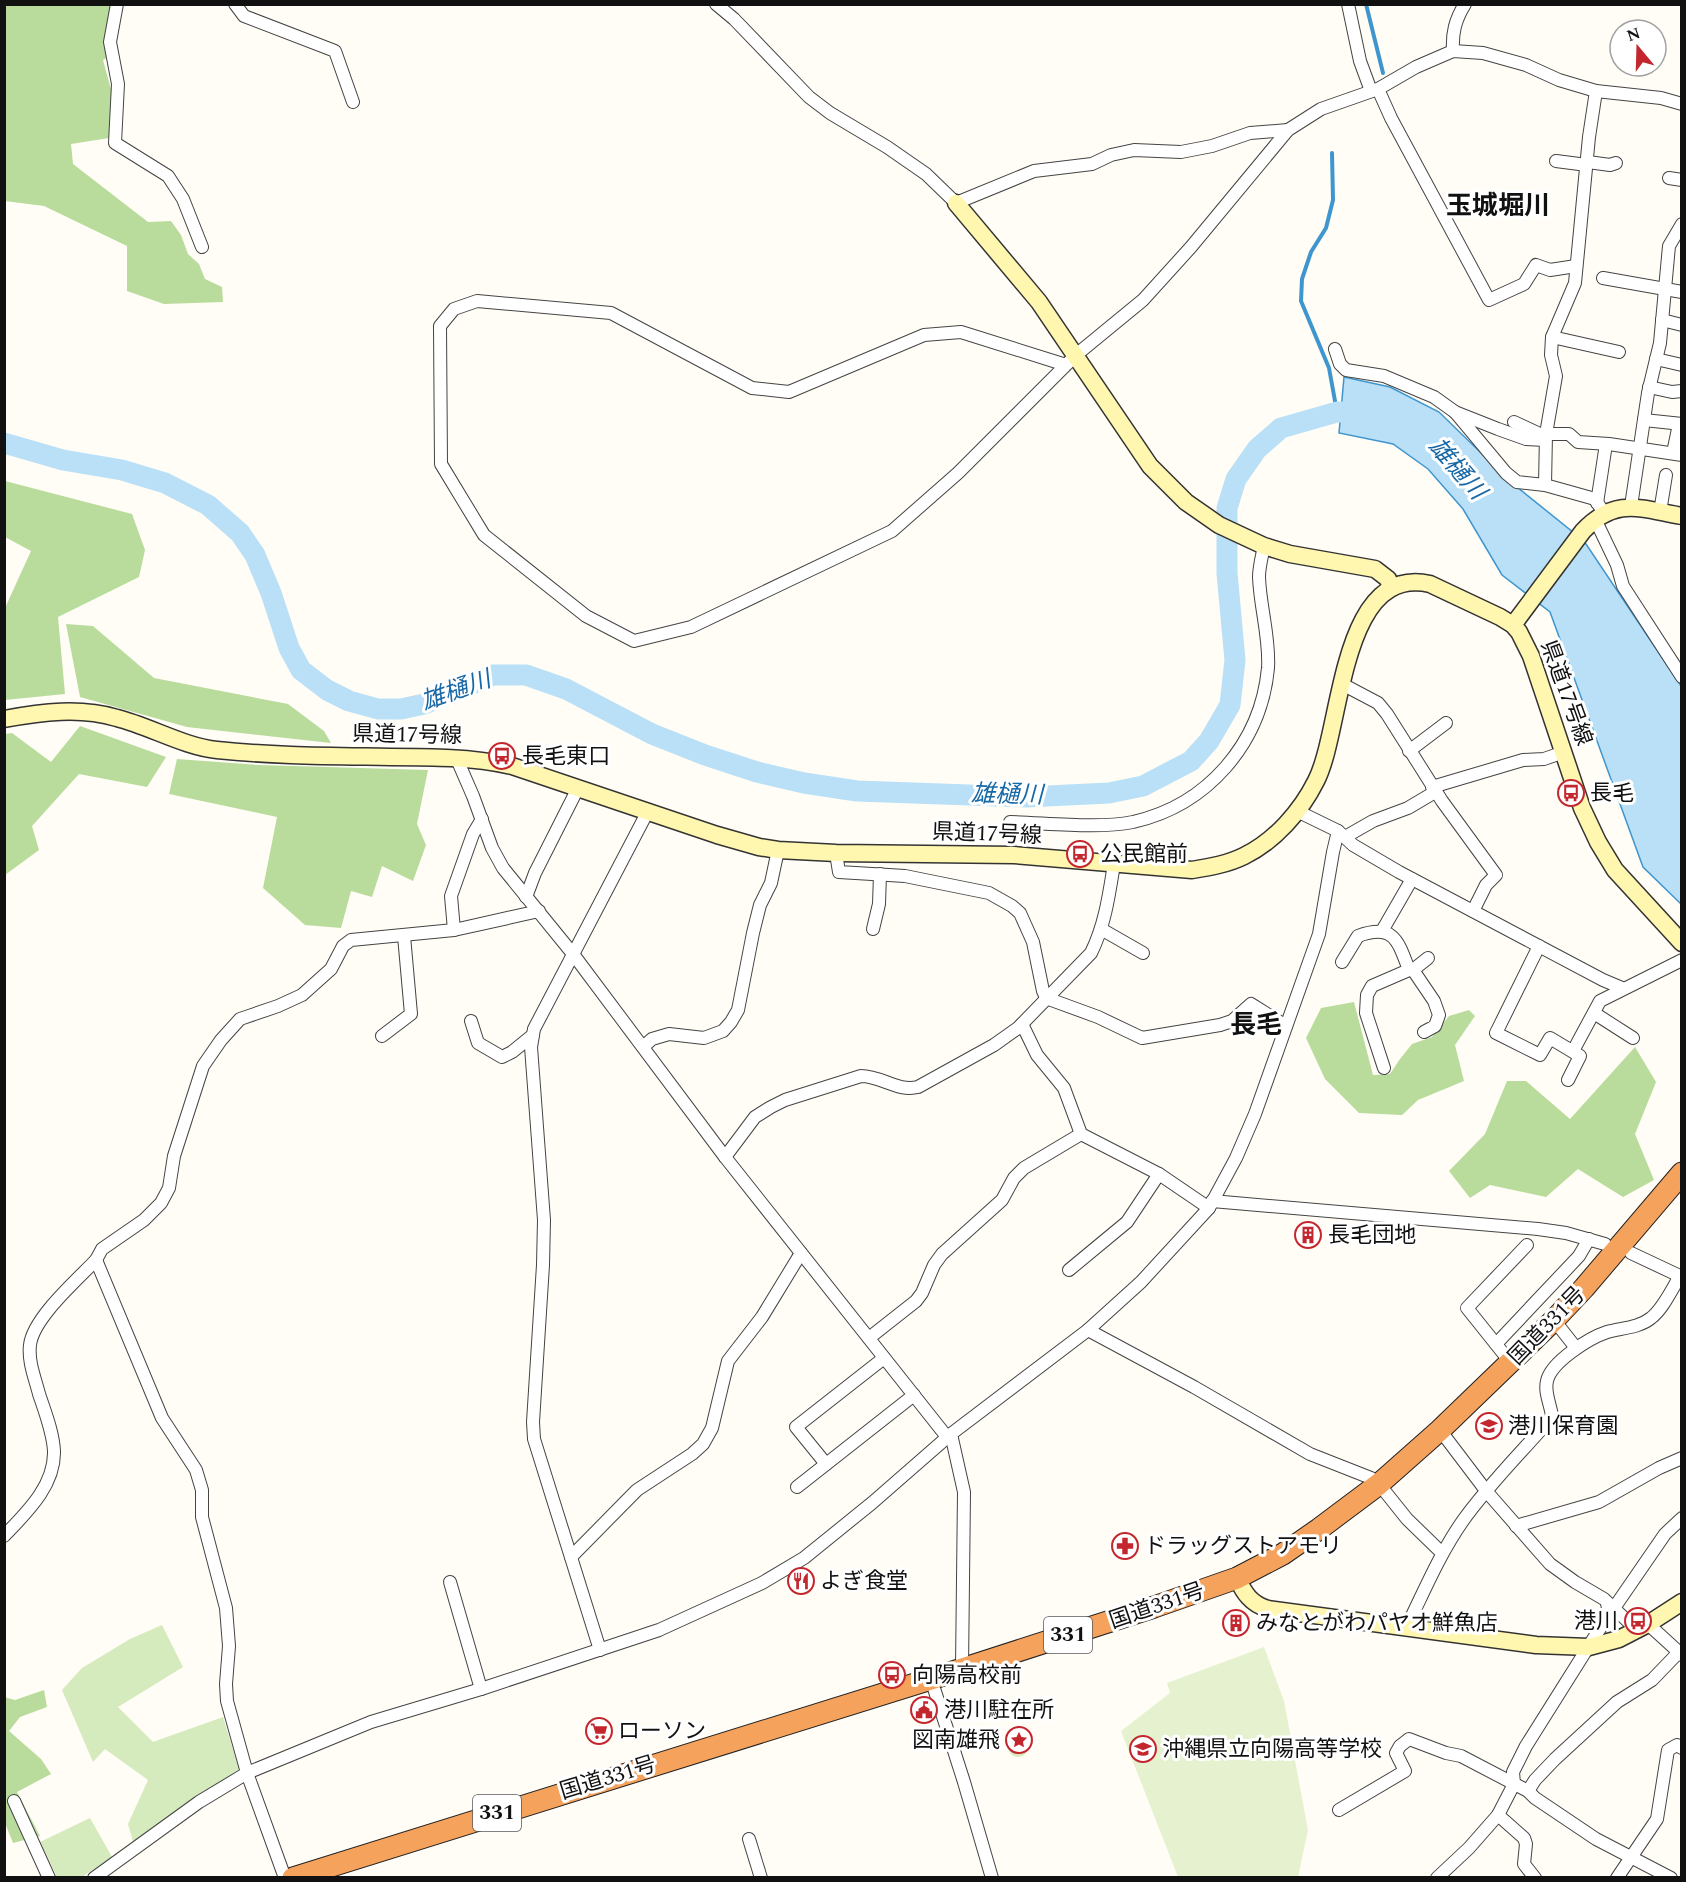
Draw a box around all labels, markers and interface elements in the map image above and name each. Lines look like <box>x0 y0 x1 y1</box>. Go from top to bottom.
north arrow <box>1608 18 1668 78</box>
text: N <box>1623 21 1644 48</box>
district label: 玉城堀川 <box>1446 186 1550 226</box>
water label: 雄樋川 <box>1420 430 1496 510</box>
street label: 県道17号線 <box>1532 636 1600 750</box>
water label: 雄樋川 <box>416 661 499 720</box>
street label: 県道17号線 <box>352 718 462 752</box>
place label: 長毛東口 <box>522 740 610 773</box>
bus stop icon: 長毛東口 <box>487 741 517 771</box>
water label: 雄樋川 <box>971 776 1046 814</box>
place label: 長毛 <box>1590 777 1634 810</box>
bus stop icon: 長毛 <box>1556 778 1586 808</box>
street label: 県道17号線 <box>931 816 1043 852</box>
place label: 公民館前 <box>1100 838 1188 871</box>
bus stop icon: 公民館前 <box>1065 839 1095 869</box>
district label: 長毛 <box>1230 1005 1282 1045</box>
place label: 長毛団地 <box>1328 1219 1416 1252</box>
building icon: 長毛団地 <box>1293 1220 1323 1250</box>
street label: 国道331号 <box>1501 1279 1593 1373</box>
place label: 港川保育園 <box>1508 1410 1618 1443</box>
school or university icon: 港川保育園 <box>1474 1411 1504 1441</box>
place label: ドラッグストアモリ <box>1144 1530 1342 1563</box>
pharmacy icon: ドラッグストアモリ <box>1110 1531 1140 1561</box>
place label: よぎ食堂 <box>820 1565 908 1598</box>
restaurant icon: よぎ食堂 <box>786 1566 816 1596</box>
street label: 国道331号 <box>1105 1574 1209 1638</box>
place label: 港川 <box>1574 1605 1618 1638</box>
bus stop icon: 港川 <box>1623 1606 1653 1636</box>
place label: みなとがわパヤオ鮮魚店 <box>1256 1607 1498 1640</box>
building icon: みなとがわパヤオ鮮魚店 <box>1221 1608 1251 1638</box>
road number: 331 <box>1044 1617 1092 1653</box>
place label: 向陽高校前 <box>912 1659 1022 1692</box>
bus stop icon: 向陽高校前 <box>877 1660 907 1690</box>
place label: 港川駐在所 <box>944 1694 1054 1727</box>
public building icon: 港川駐在所 <box>909 1695 939 1725</box>
place label: ローソン <box>618 1715 706 1748</box>
supermarket icon: ローソン <box>584 1716 614 1746</box>
place label: 図南雄飛 <box>912 1724 1000 1757</box>
place icon: 図南雄飛 <box>1004 1725 1034 1755</box>
place label: 沖縄県立向陽高等学校 <box>1162 1733 1382 1766</box>
school or university icon: 沖縄県立向陽高等学校 <box>1128 1734 1158 1764</box>
street label: 国道331号 <box>556 1748 660 1808</box>
road number: 331 <box>473 1795 521 1831</box>

